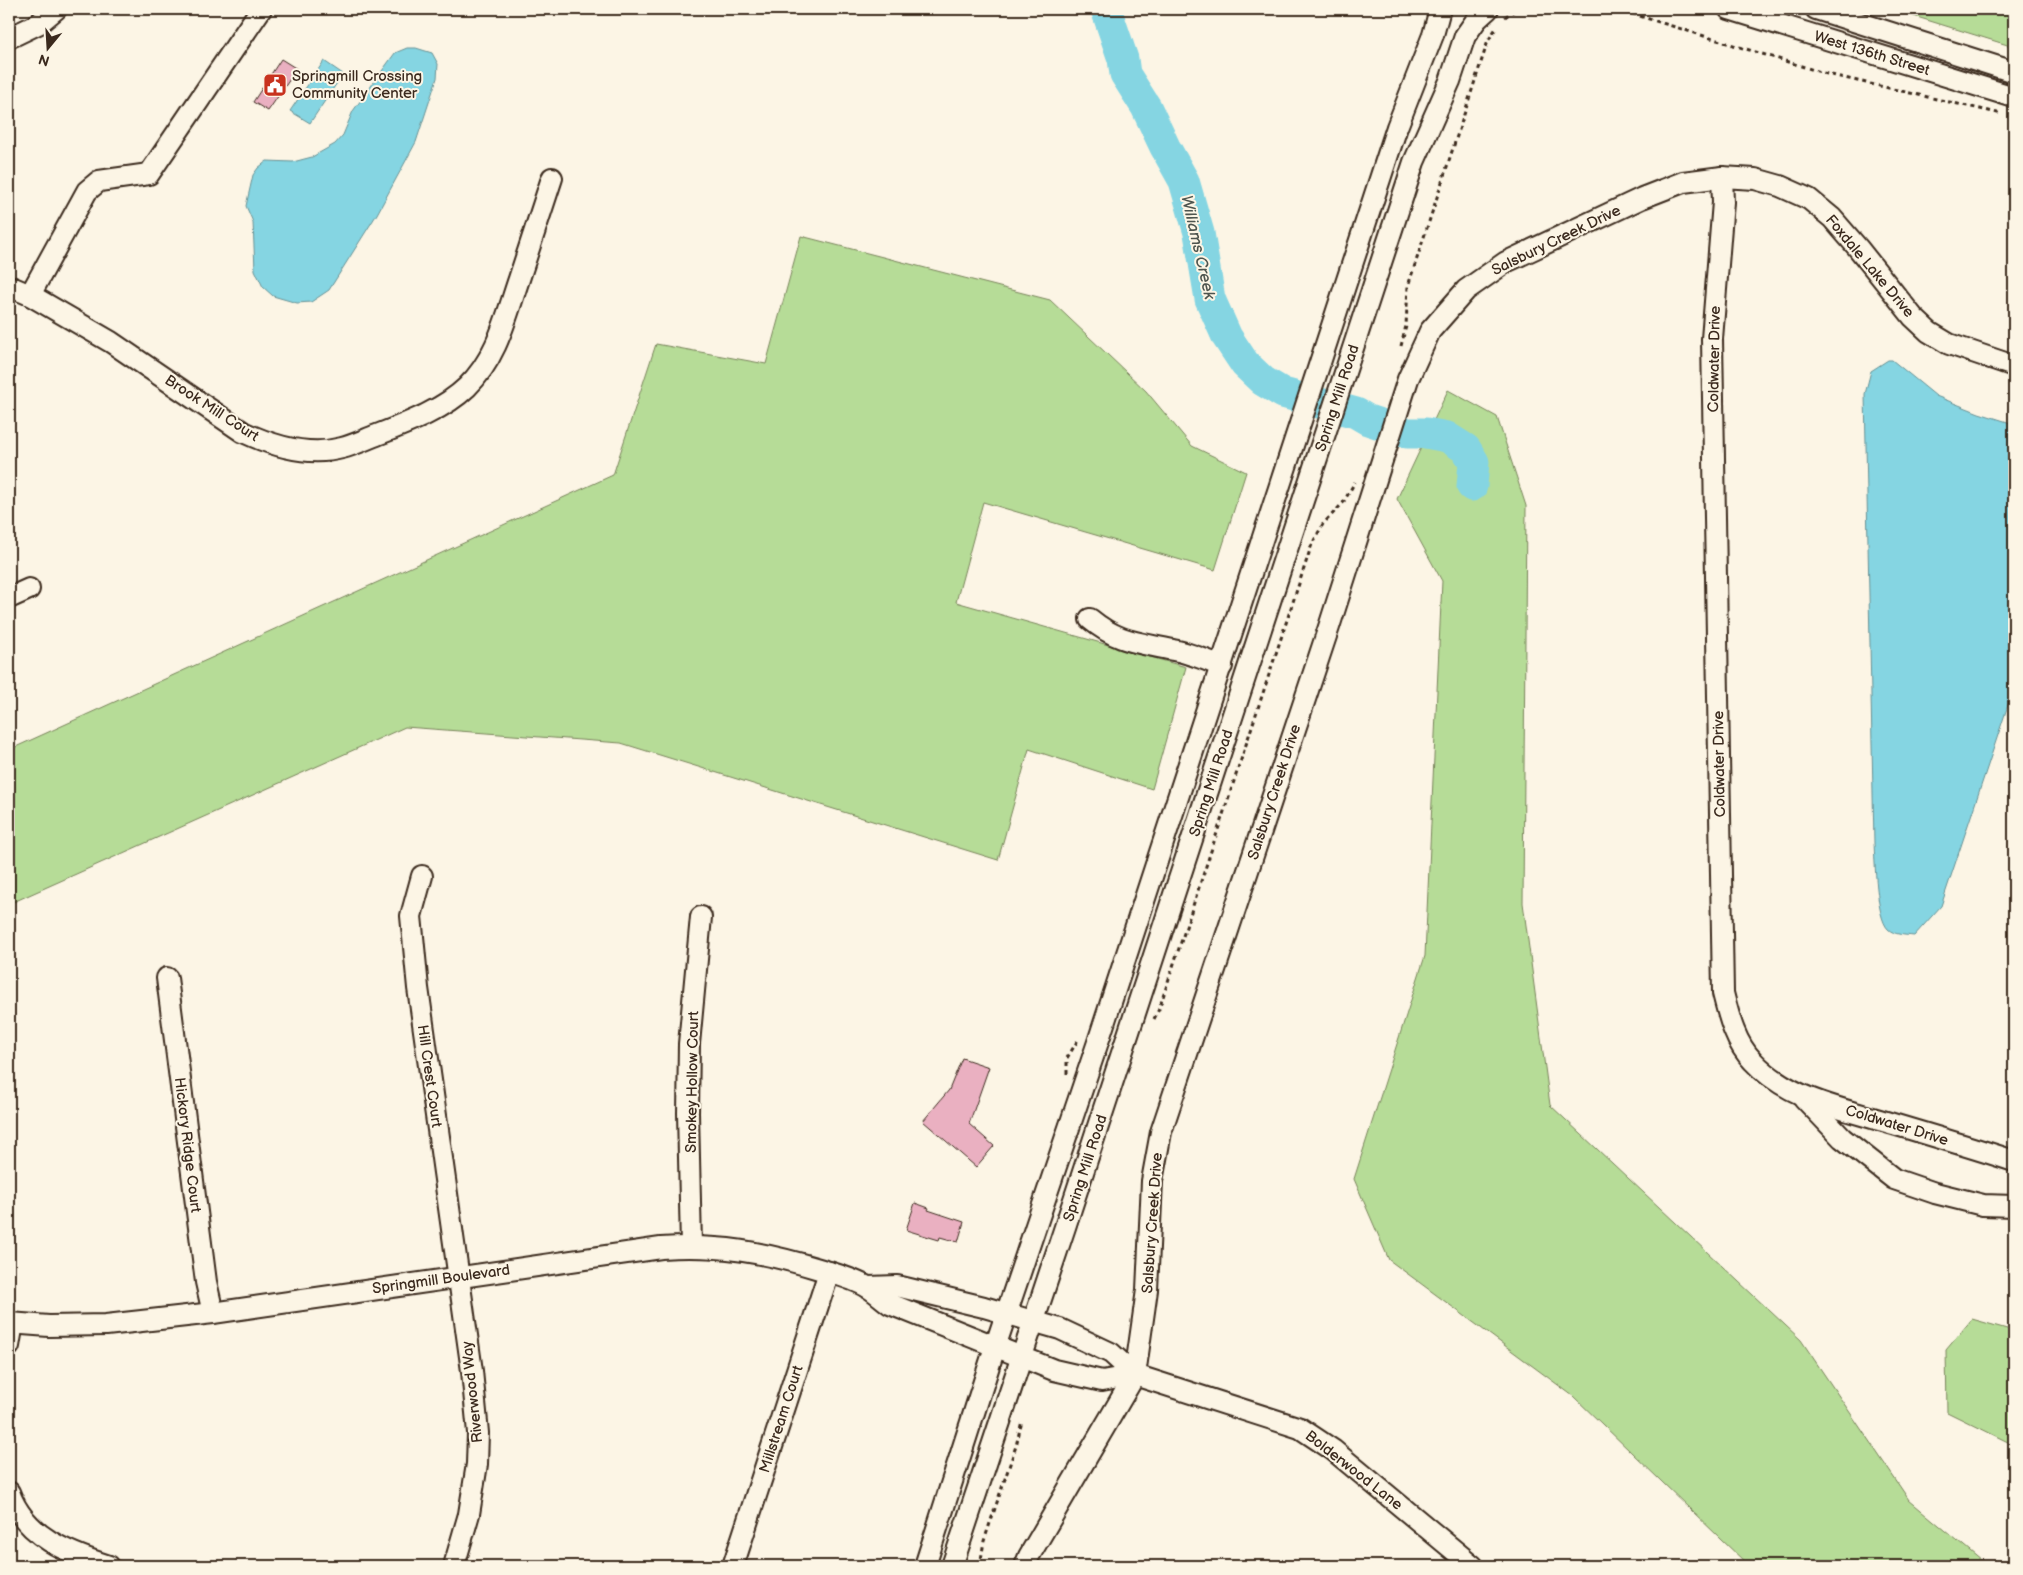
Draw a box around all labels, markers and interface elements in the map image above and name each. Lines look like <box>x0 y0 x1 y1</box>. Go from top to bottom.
north arrow <box>22 22 72 72</box>
street label: West 136th Street <box>1812 27 1932 80</box>
text: N <box>37 50 52 70</box>
place label: Springmill Crossing Community Center <box>292 67 422 103</box>
public building icon: Springmill Crossing Community Center <box>262 72 288 98</box>
water label: Williams Creek <box>1176 193 1219 302</box>
street label: Salsbury Creek Drive <box>1489 201 1624 280</box>
street label: Foxdale Lake Drive <box>1821 211 1918 322</box>
street label: Coldwater Drive <box>1704 305 1725 413</box>
street label: Spring Mill Road <box>1311 342 1364 454</box>
street label: Brook Mill Court <box>161 371 263 446</box>
street label: Coldwater Drive <box>1709 710 1730 817</box>
street label: Salsbury Creek Drive <box>1244 722 1305 862</box>
street label: Spring Mill Road <box>1185 727 1238 839</box>
street label: Smokey Hollow Court <box>682 1011 703 1153</box>
street label: Hill Crest Court <box>413 1023 446 1129</box>
street label: Hickory Ridge Court <box>170 1076 205 1214</box>
street label: Coldwater Drive <box>1843 1101 1951 1150</box>
street label: Spring Mill Road <box>1059 1112 1112 1224</box>
street label: Salsbury Creek Drive <box>1138 1152 1167 1294</box>
street label: Springmill Boulevard <box>371 1260 511 1299</box>
street label: Riverwood Way <box>458 1340 487 1444</box>
street label: Millstream Court <box>755 1363 808 1475</box>
street label: Bolderwood Lane <box>1301 1426 1406 1514</box>

